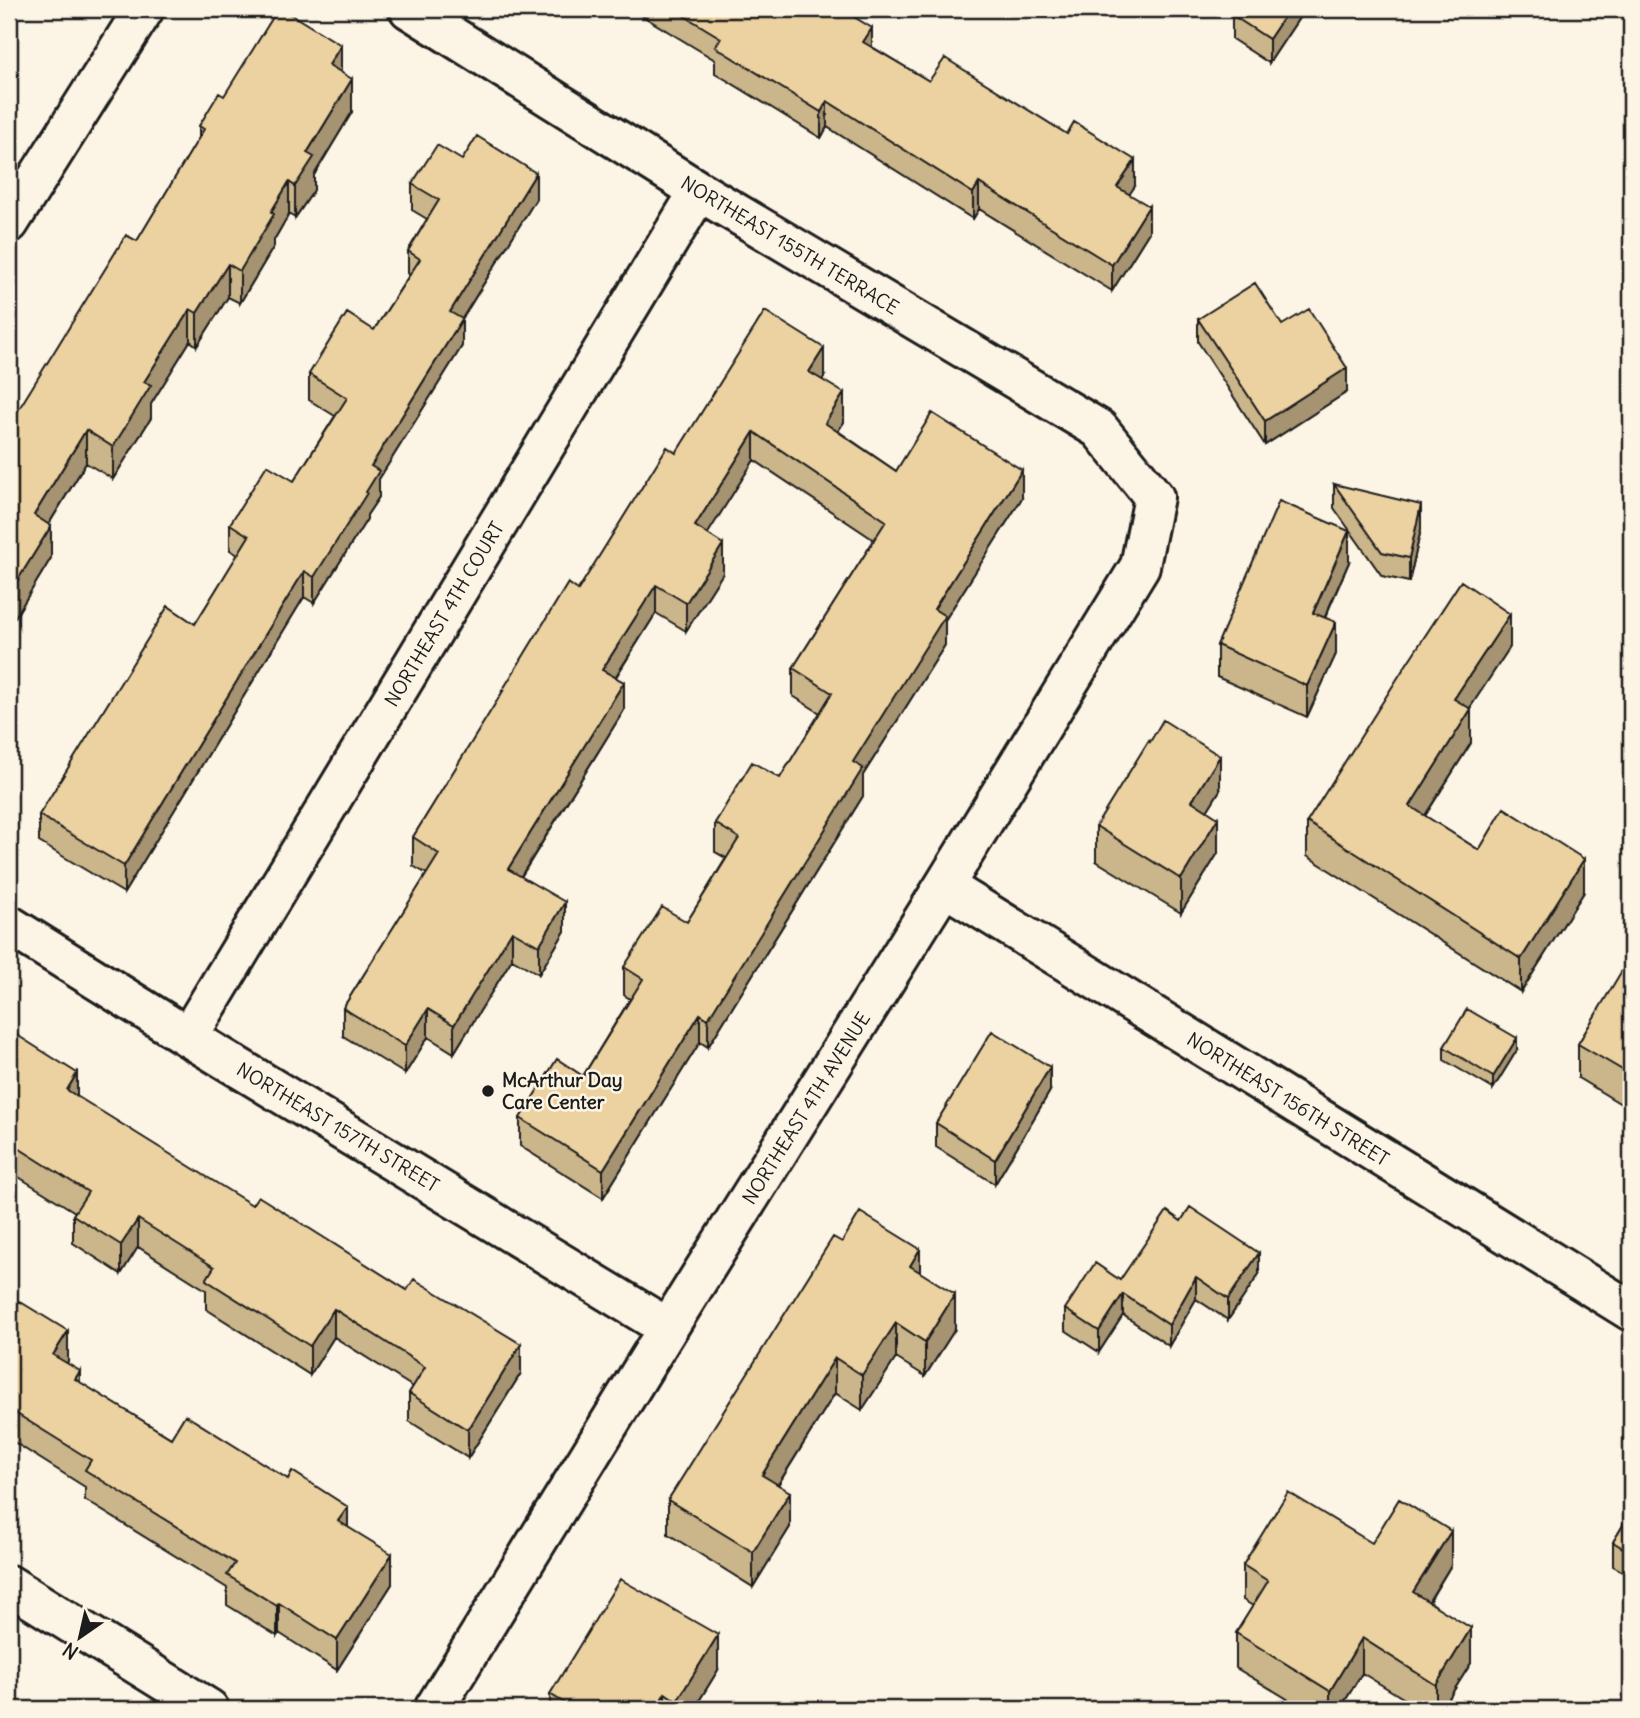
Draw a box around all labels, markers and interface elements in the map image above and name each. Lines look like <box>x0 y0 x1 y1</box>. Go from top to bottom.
street label: NORTHEAST 155TH TERRACE <box>677 170 903 320</box>
street label: NORTHEAST 4TH COURT <box>379 517 509 711</box>
street label: NORTHEAST 4TH AVENUE <box>737 1007 875 1209</box>
street label: NORTHEAST 156TH STREET <box>1183 1027 1394 1171</box>
street label: NORTHEAST 157TH STREET <box>232 1057 444 1197</box>
place label: McArthur Day Care Center <box>502 1068 623 1114</box>
marker: McArthur Day Care Center <box>480 1083 496 1099</box>
north arrow <box>46 1602 116 1672</box>
text: N <box>58 1637 83 1665</box>

